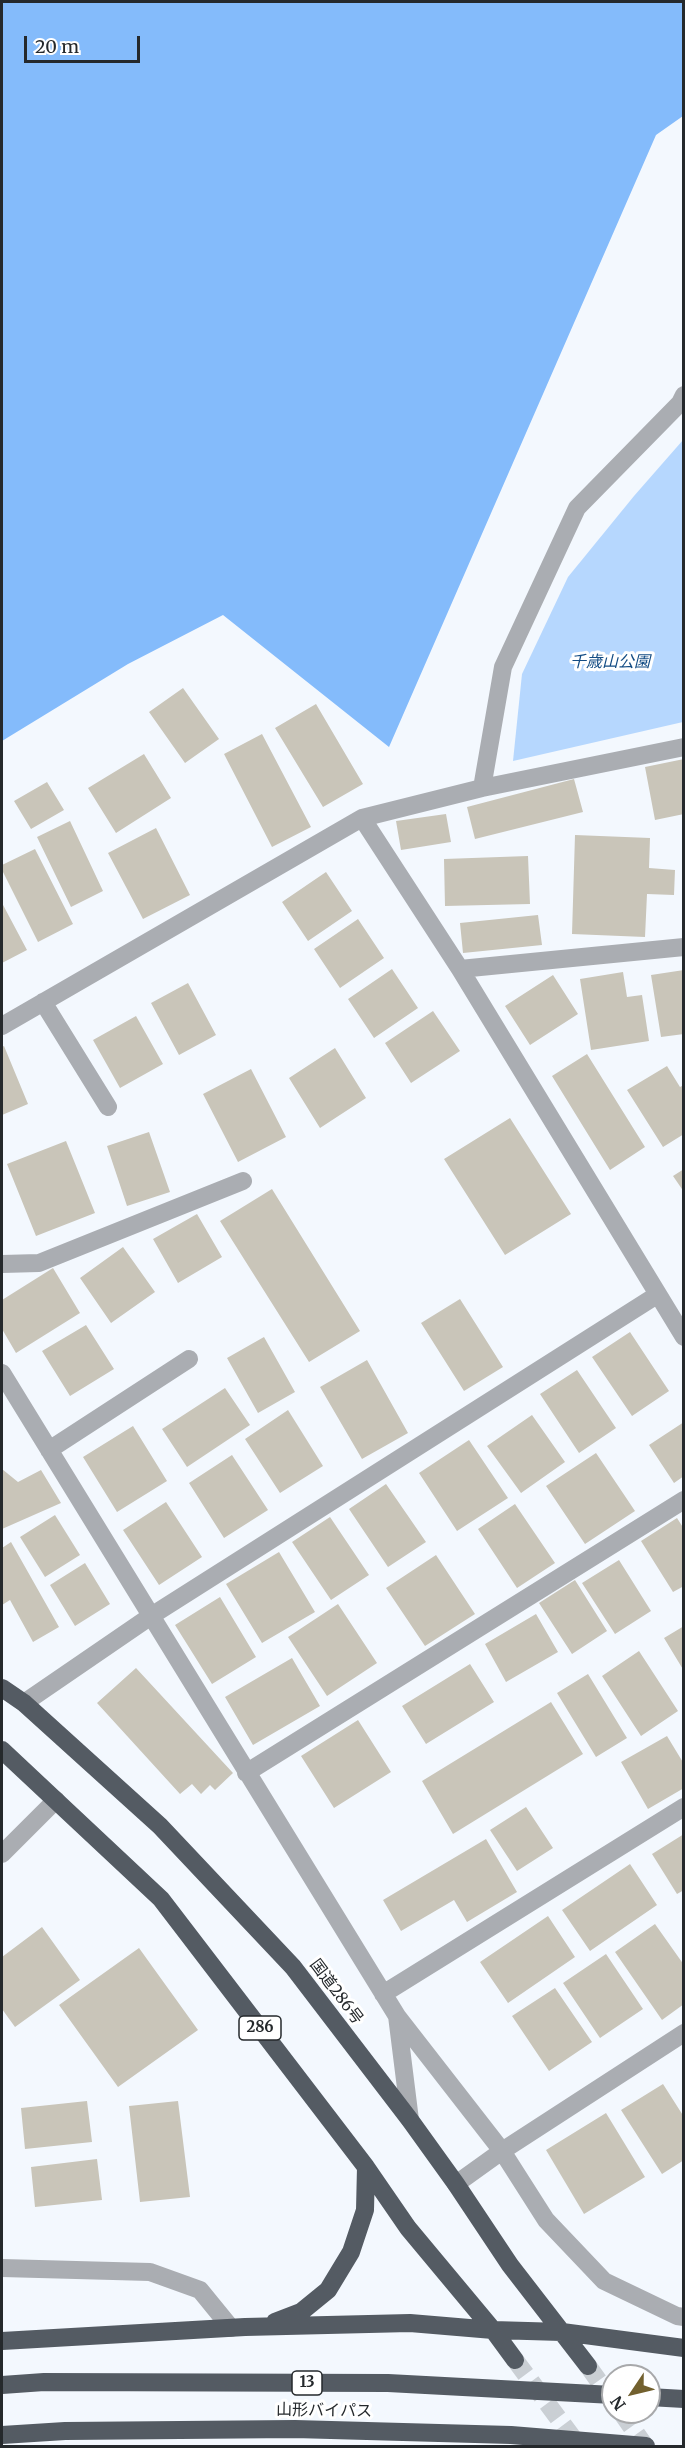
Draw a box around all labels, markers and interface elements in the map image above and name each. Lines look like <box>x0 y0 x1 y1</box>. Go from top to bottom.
scale bar <box>27 24 142 62</box>
text: 20 m <box>35 35 79 58</box>
park label: 千歳山公園 <box>570 652 650 672</box>
street label: 国道286号 <box>305 1956 367 2028</box>
road number: 286 <box>239 2016 281 2040</box>
north arrow <box>601 2364 661 2424</box>
road number: 13 <box>292 2371 322 2395</box>
text: N <box>606 2392 630 2414</box>
street label: 山形バイパス <box>276 2401 372 2421</box>

